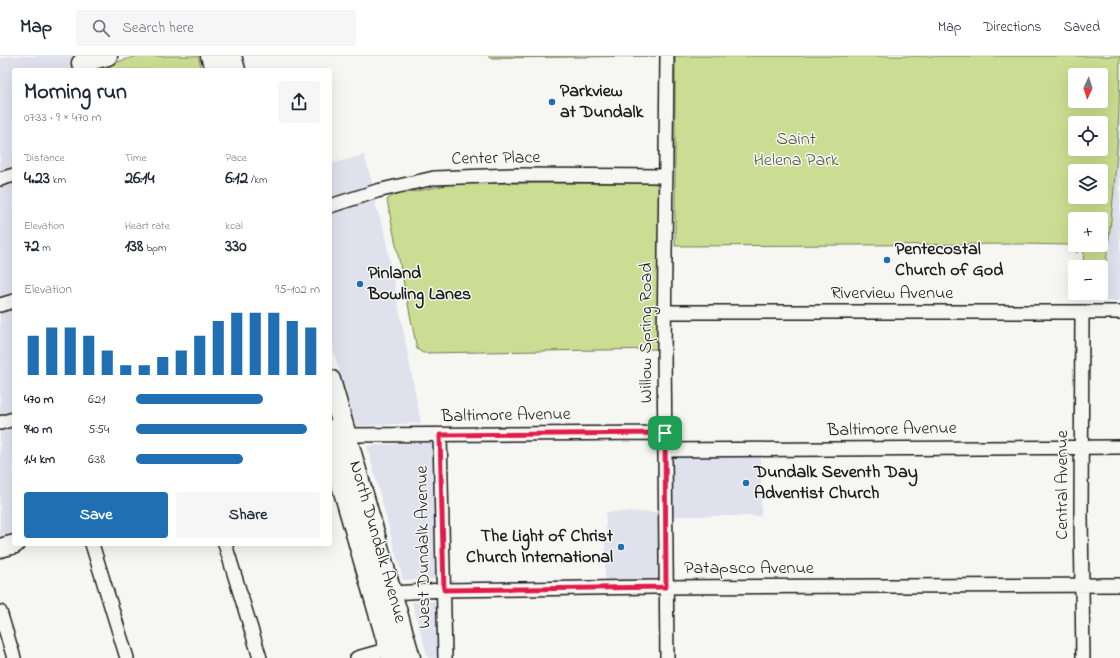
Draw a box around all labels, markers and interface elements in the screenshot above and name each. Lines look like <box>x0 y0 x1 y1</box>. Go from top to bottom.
search box <box>76 10 356 46</box>
text: Map <box>20 14 52 41</box>
icon: search <box>90 17 112 39</box>
text: Search here <box>122 17 194 39</box>
text: Map <box>938 17 961 38</box>
text: Directions <box>983 17 1041 38</box>
text: Saved <box>1063 17 1100 38</box>
north arrow <box>1068 68 1108 108</box>
map controls <box>1068 68 1108 300</box>
text: Morning run <box>24 77 127 109</box>
place label: Parkview at Dundalk <box>560 79 644 126</box>
button: share <box>278 81 320 123</box>
marker: Parkview at Dundalk <box>547 97 557 107</box>
text: 07:33 · 9 × 470 m <box>24 108 102 127</box>
button: locate <box>1068 116 1108 156</box>
park label: Saint Helena Park <box>753 127 839 174</box>
street label: Center Place <box>451 145 542 173</box>
text: Distance <box>24 150 65 166</box>
text: Time <box>125 150 146 166</box>
text: Pace <box>225 150 247 166</box>
button: layers <box>1068 164 1108 204</box>
text: 4.23 <box>24 166 50 191</box>
text: 26:14 <box>125 166 154 191</box>
text: 6:12 <box>225 166 248 191</box>
text: km <box>50 172 66 188</box>
text: /km <box>248 172 268 188</box>
button: + <box>1068 212 1108 252</box>
text: Elevation <box>24 218 64 234</box>
text: Heart rate <box>125 218 170 234</box>
text: kcal <box>225 218 243 234</box>
text: 72 <box>24 234 39 259</box>
text: 138 <box>125 234 143 259</box>
text: 330 <box>225 234 247 259</box>
place label: Pentecostal Church of God <box>895 237 1004 284</box>
text: m <box>39 240 51 256</box>
text: bpm <box>143 240 167 256</box>
marker: Pentecostal Church of God <box>882 255 892 265</box>
button: − <box>1068 260 1108 300</box>
place label: Pinland Bowling Lanes <box>367 261 471 309</box>
street label: Willow Spring Road <box>634 263 661 403</box>
marker: Pinland Bowling Lanes <box>355 279 365 289</box>
text: Elevation <box>24 280 72 299</box>
text: 95–102 m <box>275 280 320 299</box>
street label: Riverview Avenue <box>831 281 954 307</box>
text: 470 m <box>24 390 54 409</box>
text: 6:21 <box>88 390 105 409</box>
street label: Baltimore Avenue <box>440 402 572 430</box>
pin <box>648 416 682 450</box>
street label: Baltimore Avenue <box>826 416 958 444</box>
text: 940 m <box>24 420 52 439</box>
text: 5:54 <box>88 420 109 439</box>
icon: arrive <box>654 422 676 444</box>
street label: Central Avenue <box>1050 429 1076 540</box>
text: 1.4 km <box>24 450 55 469</box>
text: 6:38 <box>88 450 105 469</box>
street label: North Dundalk Avenue <box>341 458 413 627</box>
place label: Dundalk Seventh Day Adventist Church <box>753 460 918 507</box>
street label: West Dundalk Avenue <box>410 464 438 629</box>
marker: Dundalk Seventh Day Adventist Church <box>741 478 751 488</box>
button: Save <box>24 492 168 538</box>
button: Share <box>176 492 320 538</box>
place label: The Light of Christ Church International <box>466 524 614 571</box>
marker: The Light of Christ Church International <box>616 542 626 552</box>
street label: Patapsco Avenue <box>684 556 815 582</box>

